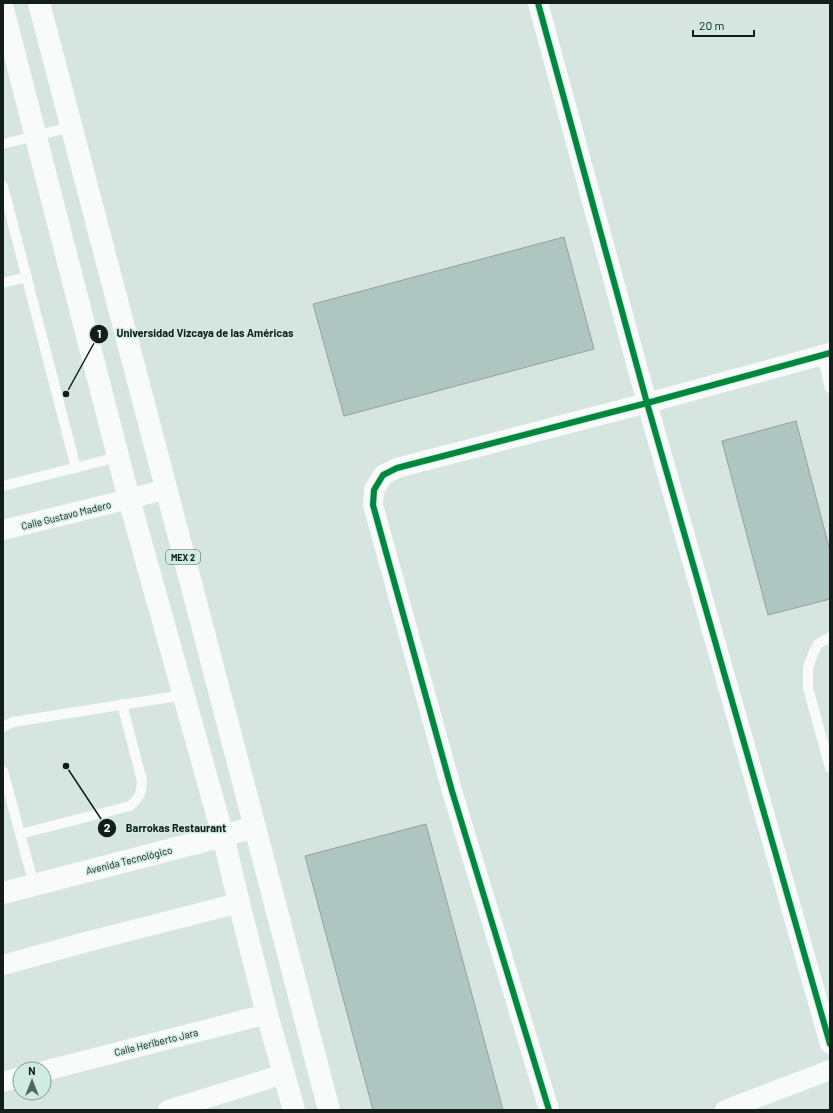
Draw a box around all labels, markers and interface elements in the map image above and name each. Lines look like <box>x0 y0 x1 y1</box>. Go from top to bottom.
scale bar <box>693 12 754 38</box>
text: 20 m <box>699 18 725 32</box>
callout: Universidad Vizcaya de las Américas <box>89 322 302 345</box>
text: 1 <box>97 326 101 340</box>
text: Universidad Vizcaya de las Américas <box>117 326 294 339</box>
street label: Calle Gustavo Madero <box>20 498 112 532</box>
road number: MEX 2 <box>166 550 200 564</box>
callout: Barrokas Restaurant <box>97 817 234 840</box>
text: 2 <box>104 820 111 834</box>
text: Barrokas Restaurant <box>126 821 226 834</box>
street label: Avenida Tecnológico <box>85 843 173 877</box>
street label: Calle Heriberto Jara <box>113 1026 199 1058</box>
north arrow <box>12 1061 52 1101</box>
text: N <box>28 1064 36 1077</box>

